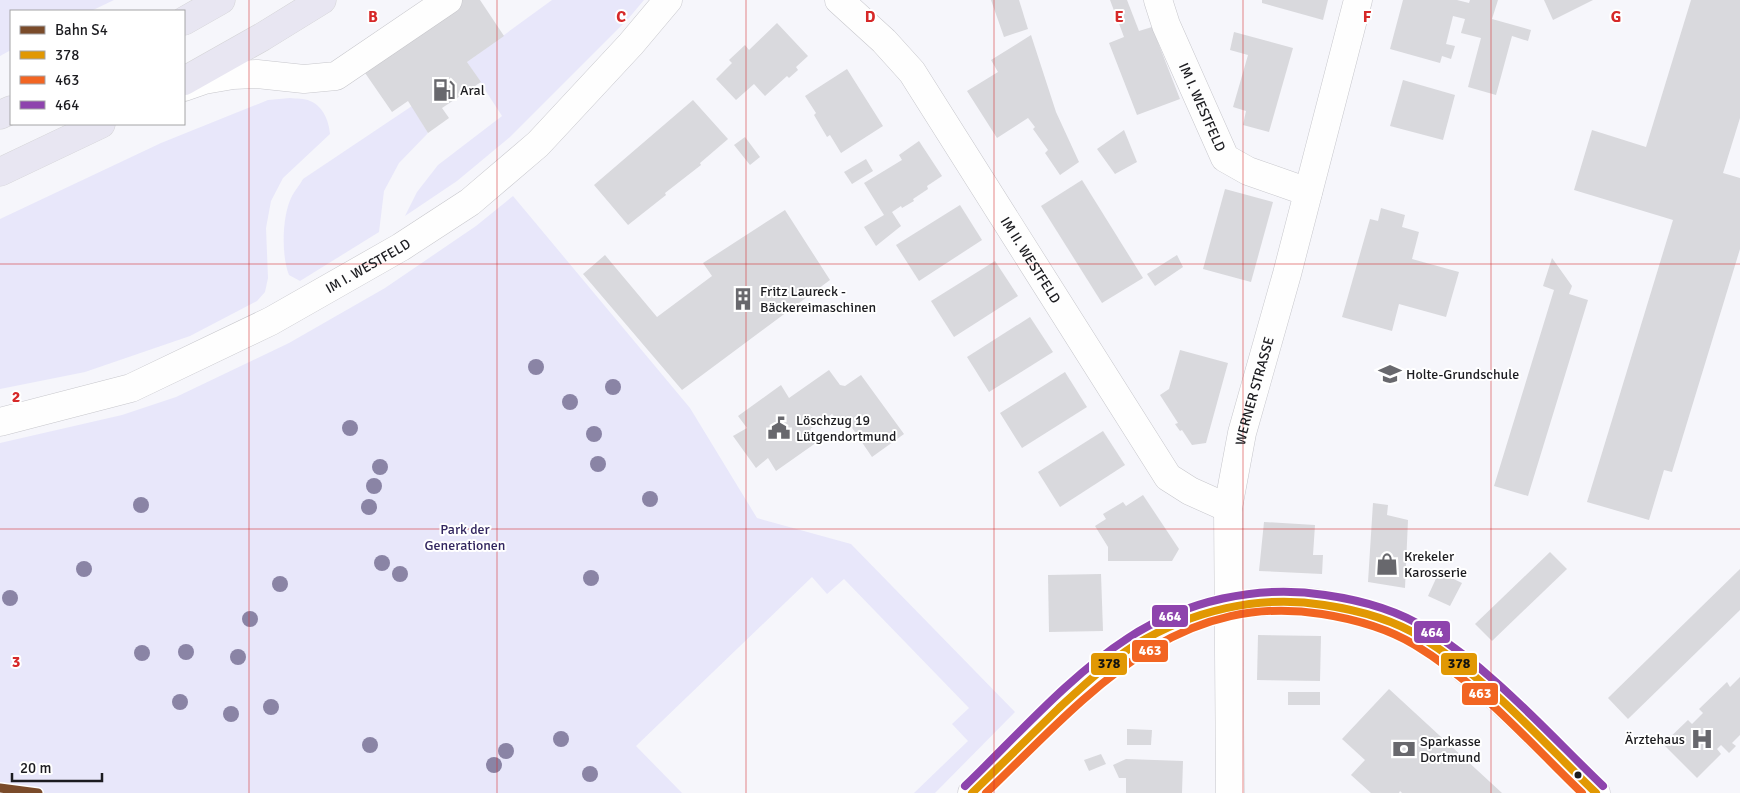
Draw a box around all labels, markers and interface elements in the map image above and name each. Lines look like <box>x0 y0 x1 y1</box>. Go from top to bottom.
text: B <box>368 7 378 27</box>
text: C <box>616 7 626 27</box>
text: D <box>865 7 876 27</box>
text: E <box>1114 7 1124 27</box>
text: F <box>1363 7 1372 27</box>
text: G <box>1611 7 1621 27</box>
legend <box>10 10 185 125</box>
text: Bahn S4 <box>55 21 108 39</box>
text: 378 <box>55 46 79 64</box>
street label: IM I. WESTFELD <box>1175 60 1229 154</box>
text: 463 <box>55 71 79 89</box>
fuel station icon: Aral <box>431 77 457 103</box>
place label: Aral <box>460 82 485 99</box>
text: 464 <box>55 96 79 114</box>
street label: IM II. WESTFELD <box>997 214 1064 306</box>
street label: IM I. WESTFELD <box>322 235 414 297</box>
place label: Fritz Laureck - Bäckereimaschinen <box>760 283 876 316</box>
building icon: Fritz Laureck - Bäckereimaschinen <box>730 286 756 312</box>
street label: WERNER STRASSE <box>1231 335 1277 447</box>
school or university icon: Holte-Grundschule <box>1377 361 1403 387</box>
place label: Holte-Grundschule <box>1406 366 1519 383</box>
text: 2 <box>12 387 20 407</box>
place label: Löschzug 19 Lütgendortmund <box>796 412 896 445</box>
public building icon: Löschzug 19 Lütgendortmund <box>766 415 792 441</box>
park label: Park der Generationen <box>424 521 506 554</box>
place label: Krekeler Karosserie <box>1404 548 1467 581</box>
shop icon: Krekeler Karosserie <box>1374 551 1400 577</box>
line badge: 464 <box>1151 604 1189 628</box>
text: 464 <box>1159 608 1182 625</box>
line badge: 464 <box>1413 620 1451 644</box>
text: 464 <box>1421 624 1444 641</box>
line badge: 463 <box>1131 639 1169 663</box>
text: 463 <box>1139 642 1161 659</box>
text: 3 <box>12 652 20 672</box>
line badge: 378 <box>1090 652 1128 676</box>
line badge: 378 <box>1440 652 1478 676</box>
text: 378 <box>1098 655 1121 672</box>
text: 378 <box>1448 655 1471 672</box>
line badge: 463 <box>1461 682 1499 706</box>
text: 463 <box>1469 685 1491 702</box>
hospital icon: Ärztehaus <box>1689 726 1715 752</box>
place label: Ärztehaus <box>1625 731 1685 748</box>
place label: Sparkasse Dortmund <box>1420 733 1481 766</box>
bank icon: Sparkasse Dortmund <box>1391 736 1417 762</box>
scale bar <box>12 750 102 782</box>
text: 20 m <box>20 759 51 777</box>
unlabelled marker <box>1573 770 1583 780</box>

